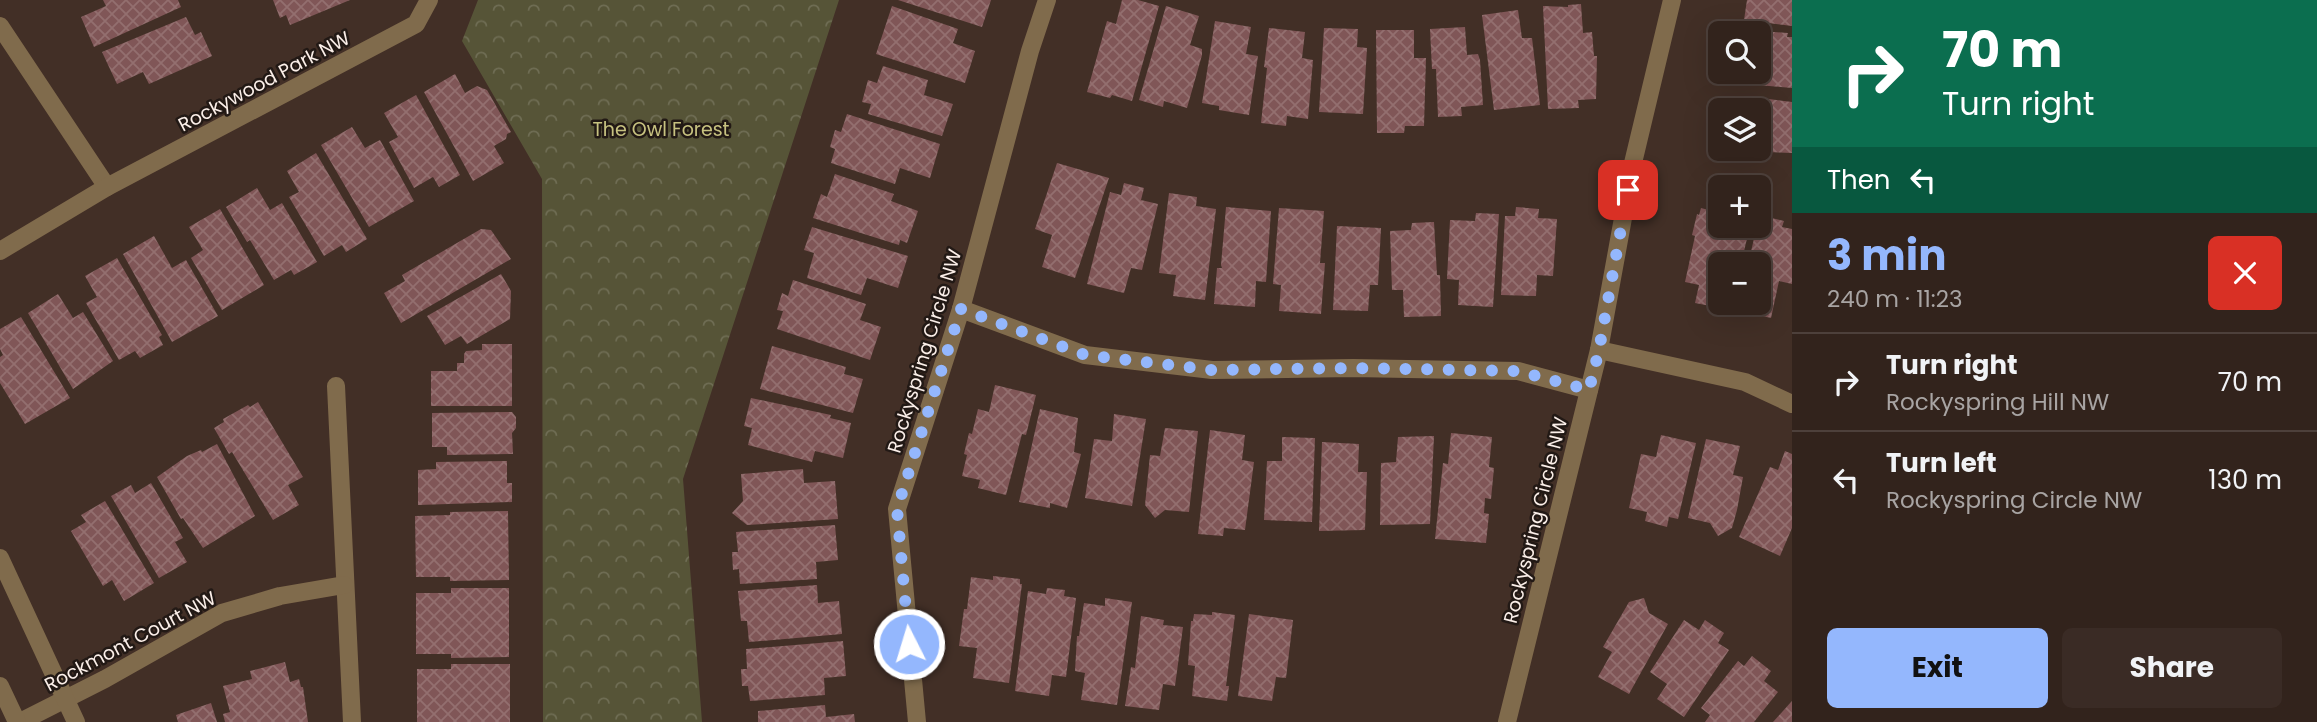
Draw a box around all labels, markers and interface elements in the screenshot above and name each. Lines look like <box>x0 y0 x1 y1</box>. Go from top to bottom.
text: 70 m <box>1942 16 2062 84</box>
map controls <box>1708 21 1771 315</box>
button: search <box>1708 21 1771 84</box>
street label: Rockywood Park NW <box>173 24 355 138</box>
icon: right <box>1827 28 1918 119</box>
text: Turn right <box>1942 81 2094 126</box>
button: layers <box>1708 98 1771 161</box>
park label: The Owl Forest <box>593 116 730 143</box>
pin <box>1598 160 1658 220</box>
icon: left <box>1904 161 1942 199</box>
text: Then <box>1827 162 1890 198</box>
icon: arrive <box>1609 171 1647 209</box>
button: + <box>1708 175 1771 238</box>
text: 3 min <box>1827 226 1947 285</box>
button: close <box>2208 236 2282 310</box>
street label: Rockyspring Circle NW <box>881 246 968 456</box>
button: − <box>1708 252 1771 315</box>
text: 240 m · 11:23 <box>1827 283 1963 315</box>
text: Turn right <box>1886 347 2018 383</box>
icon: right <box>1827 363 1865 401</box>
text: 70 m <box>2218 364 2282 400</box>
text: Rockyspring Hill NW <box>1886 386 2109 418</box>
street label: Rockyspring Circle NW <box>1497 414 1574 626</box>
text: Turn left <box>1886 445 1997 481</box>
icon: left <box>1827 461 1865 499</box>
text: 130 m <box>2208 462 2282 498</box>
text: Rockyspring Circle NW <box>1886 484 2142 516</box>
street label: Rockmont Court NW <box>40 585 221 698</box>
position arrow <box>872 607 946 681</box>
button: Exit <box>1827 628 2048 708</box>
button: Share <box>2062 628 2282 708</box>

